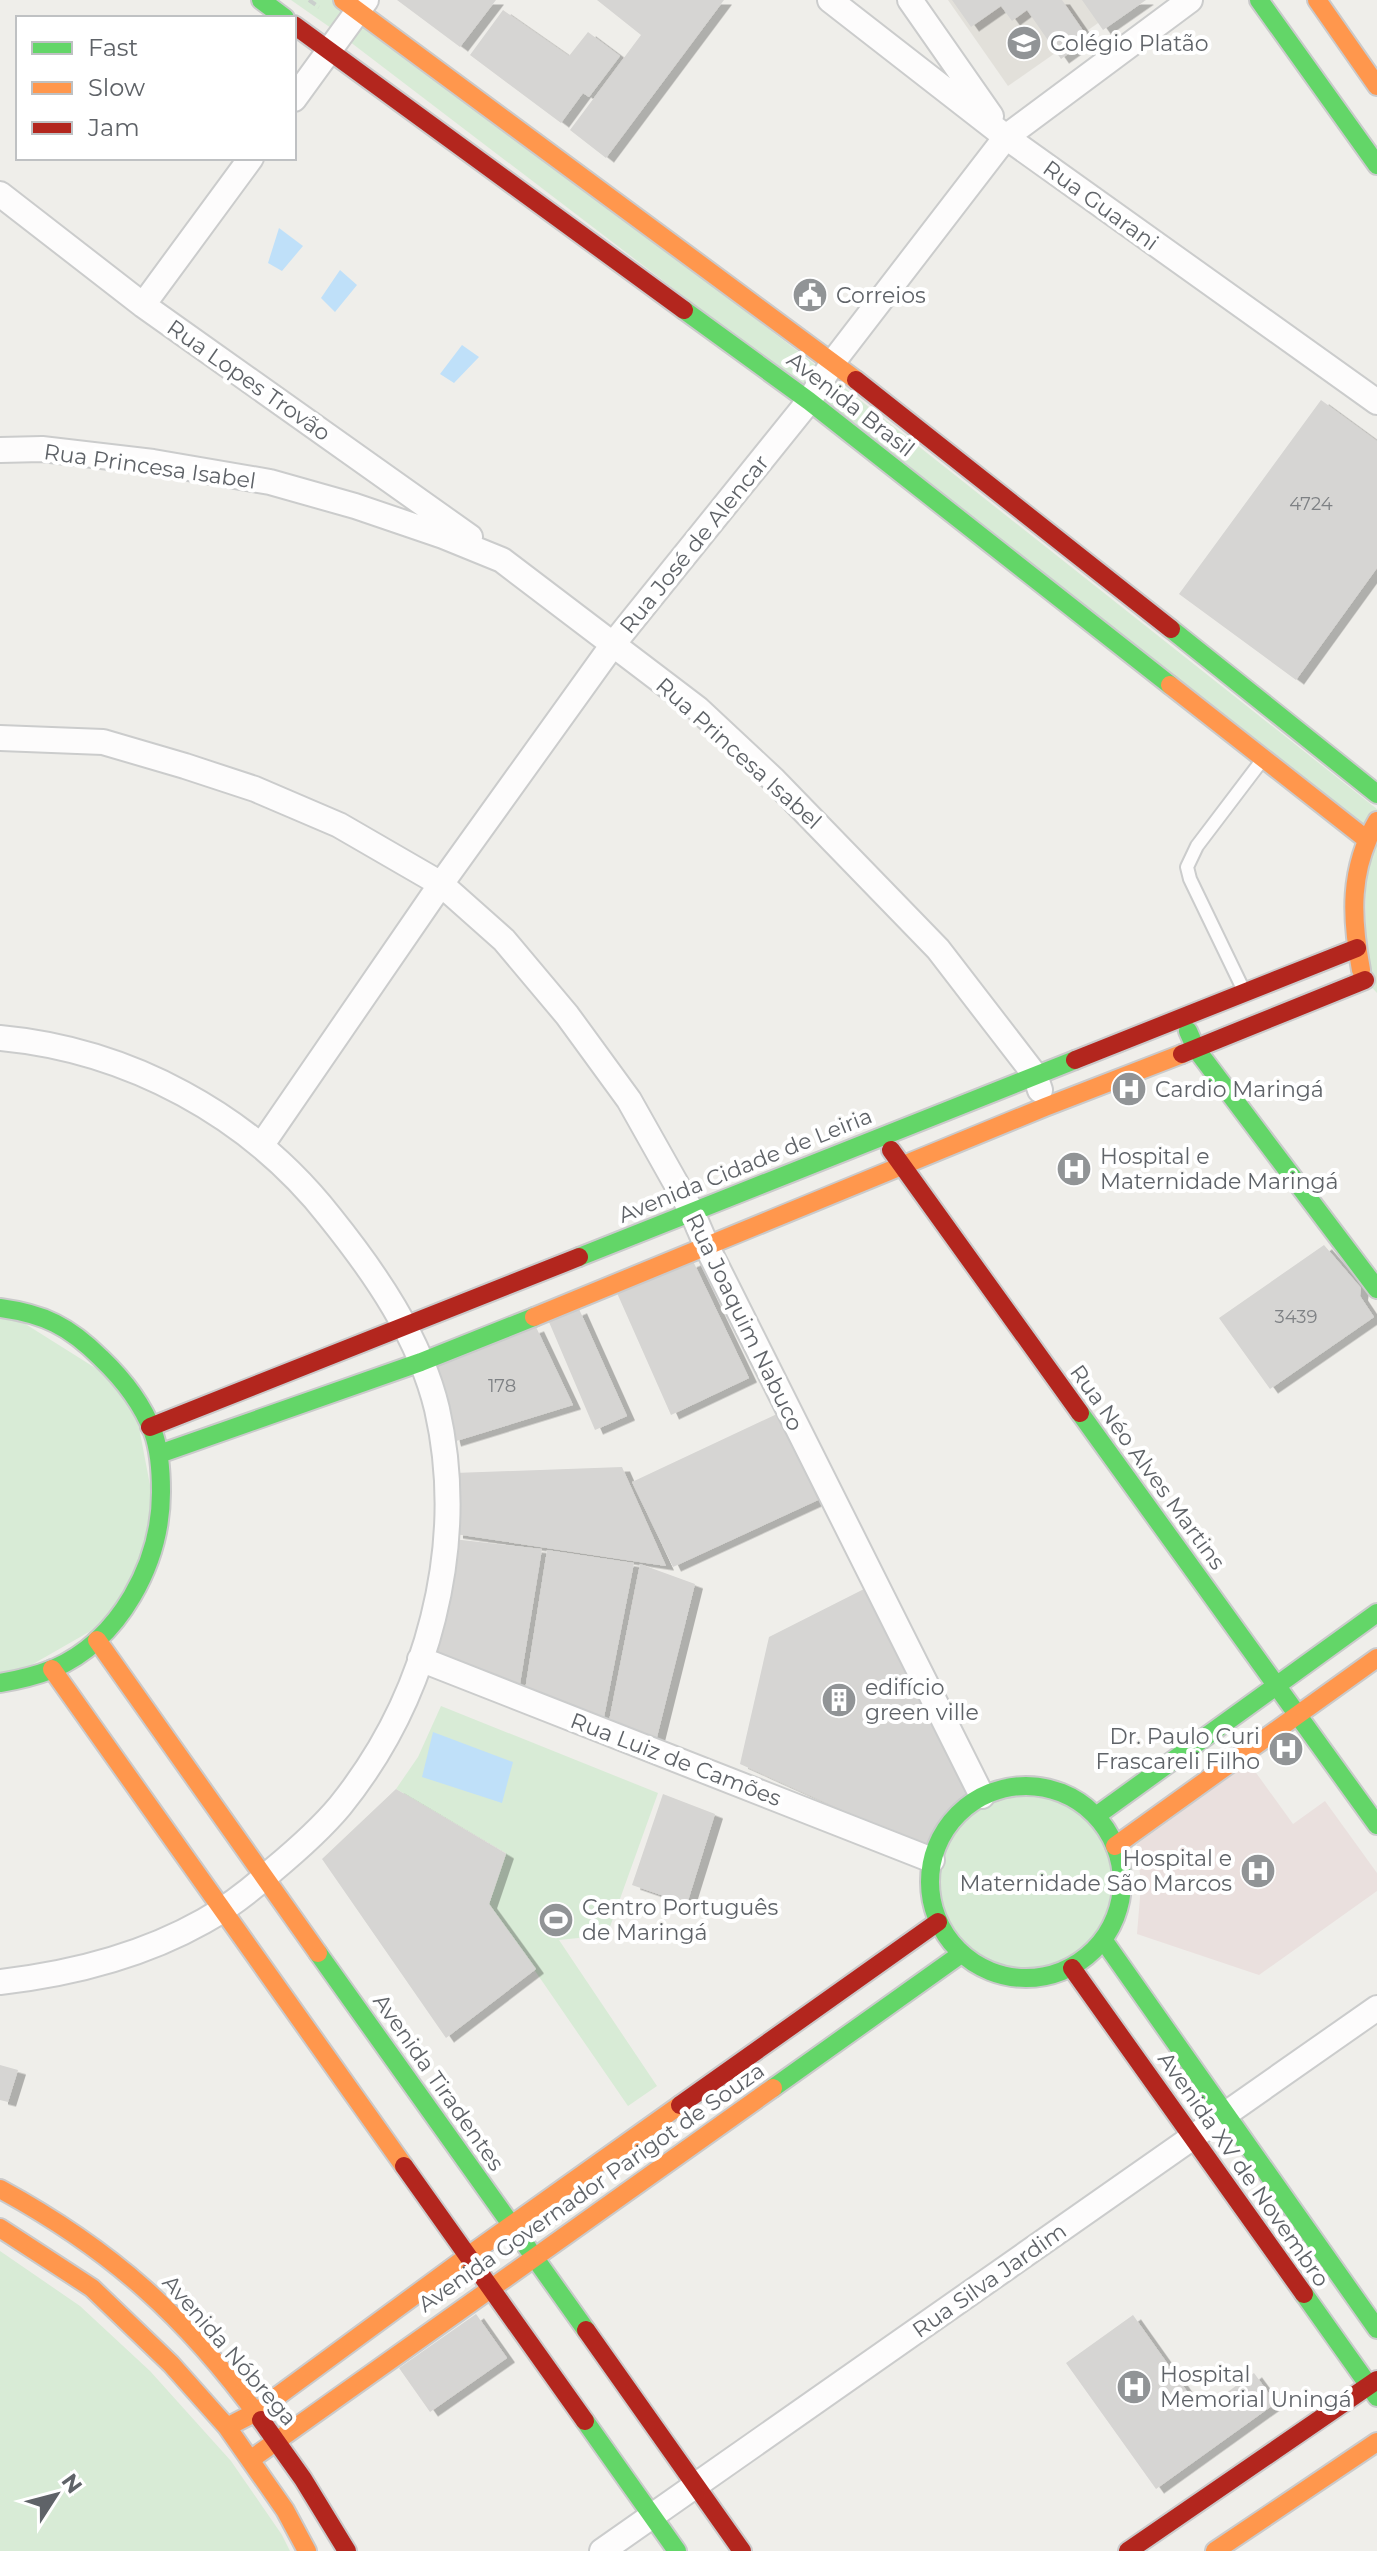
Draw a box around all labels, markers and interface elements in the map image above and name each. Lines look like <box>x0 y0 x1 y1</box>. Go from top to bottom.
legend <box>16 16 296 160</box>
school or university icon: Colégio Platão <box>1005 24 1043 62</box>
place label: Colégio Platão <box>1050 30 1209 57</box>
text: Fast <box>88 33 139 62</box>
text: Slow <box>88 73 145 102</box>
text: Jam <box>87 113 140 142</box>
street label: Rua Guarani <box>1038 155 1164 256</box>
public building icon: Correios <box>791 276 829 314</box>
place label: Correios <box>836 282 926 309</box>
street label: Rua Lopes Trovão <box>162 314 336 447</box>
street label: Avenida Brasil <box>781 346 920 463</box>
street label: Rua Princesa Isabel <box>42 438 258 495</box>
street label: Rua José de Alencar <box>614 450 775 639</box>
house number: 4724 <box>1289 493 1333 515</box>
street label: Rua Princesa Isabel <box>650 672 827 835</box>
hospital icon: Cardio Maringá <box>1110 1070 1148 1108</box>
place label: Cardio Maringá <box>1155 1076 1324 1103</box>
street label: Avenida Cidade de Leiria <box>614 1102 876 1229</box>
place label: Hospital e Maternidade Maringá <box>1100 1143 1339 1195</box>
hospital icon: Hospital e Maternidade Maringá <box>1055 1150 1093 1188</box>
street label: Rua Joaquim Nabuco <box>680 1209 809 1435</box>
house number: 3439 <box>1275 1306 1317 1328</box>
street label: Rua Néo Alves Martins <box>1064 1360 1231 1575</box>
house number: 178 <box>488 1375 516 1397</box>
place label: edifício green ville <box>865 1674 979 1726</box>
building icon: edifício green ville <box>820 1681 858 1719</box>
street label: Rua Luiz de Camões <box>567 1707 785 1812</box>
place label: Dr. Paulo Curi Frascareli Filho <box>1095 1723 1260 1775</box>
hospital icon: Dr. Paulo Curi Frascareli Filho <box>1267 1730 1305 1768</box>
place label: Hospital e Maternidade São Marcos <box>960 1845 1232 1897</box>
hospital icon: Hospital e Maternidade São Marcos <box>1239 1852 1277 1890</box>
place label: Centro Português de Maringá <box>582 1894 779 1946</box>
sports icon: Centro Português de Maringá <box>537 1901 575 1939</box>
street label: Avenida Tiradentes <box>367 1989 510 2176</box>
street label: Avenida XV de Novembro <box>1152 2047 1335 2292</box>
street label: Avenida Governador Parigot de Souza <box>413 2057 770 2318</box>
street label: Rua Silva Jardim <box>907 2217 1071 2344</box>
street label: Avenida Nóbrega <box>157 2269 302 2431</box>
place label: Hospital Memorial Uningá <box>1160 2361 1352 2413</box>
hospital icon: Hospital Memorial Uningá <box>1115 2368 1153 2406</box>
north arrow <box>16 2455 96 2535</box>
text: N <box>56 2468 88 2499</box>

